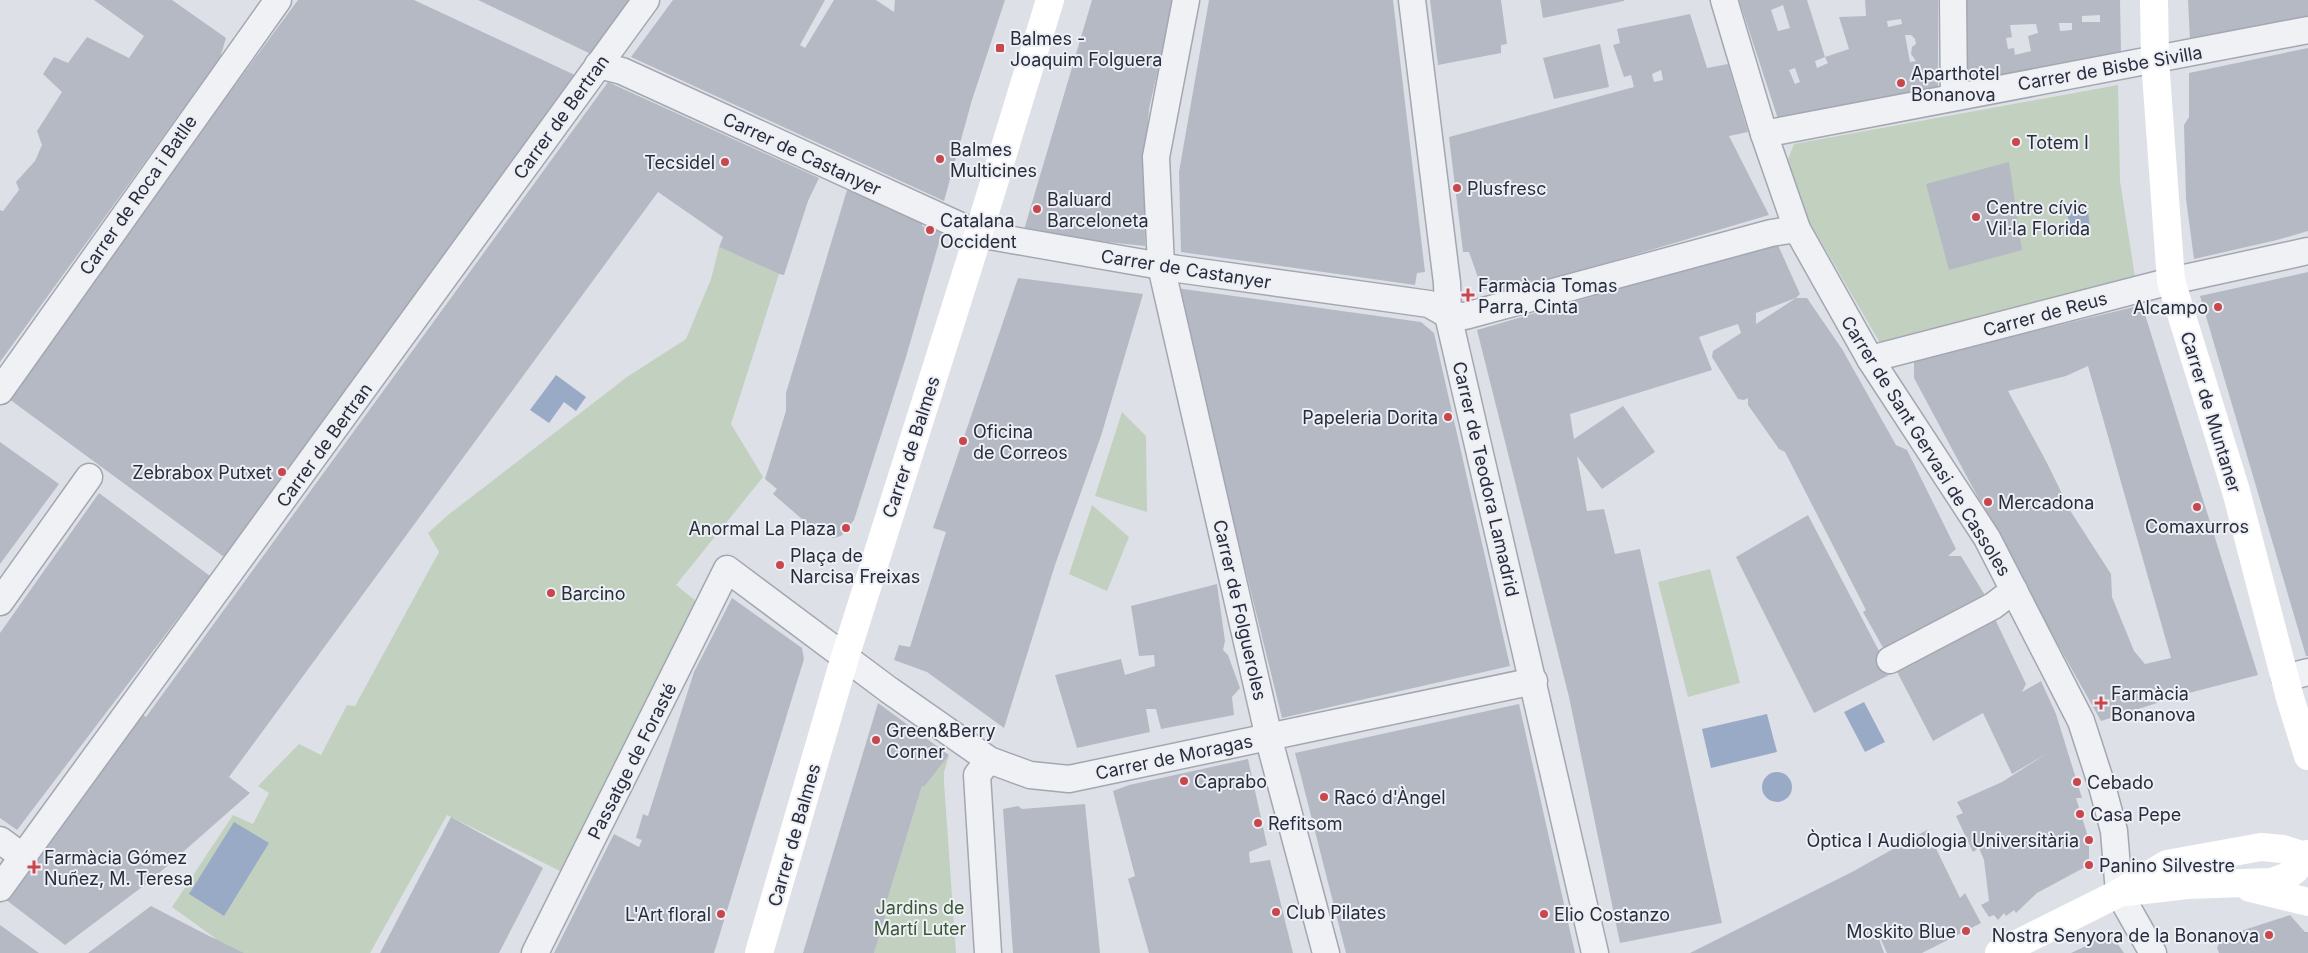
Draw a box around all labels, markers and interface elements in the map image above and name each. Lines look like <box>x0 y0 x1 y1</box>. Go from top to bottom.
place label: Balmes - Joaquim Folguera <box>1010 28 1162 70</box>
street label: Carrer de Bisbe Sivilla <box>2016 41 2204 95</box>
marker: Balmes - Joaquim Folguera <box>994 42 1006 54</box>
street label: Carrer de Bertran <box>509 51 613 183</box>
place label: Aparthotel Bonanova <box>1911 63 2000 105</box>
marker: Aparthotel Bonanova <box>1895 77 1907 89</box>
street label: Carrer de Castanyer <box>720 108 885 200</box>
street label: Carrer de Roca i Batlle <box>75 111 201 279</box>
place label: Totem I <box>2026 132 2089 153</box>
marker: Totem I <box>2010 136 2022 148</box>
place label: Balmes Multicines <box>950 139 1037 181</box>
place label: Tecsidel <box>644 152 715 173</box>
marker: Balmes Multicines <box>934 153 946 165</box>
marker: Tecsidel <box>719 156 731 168</box>
place label: Plusfresc <box>1467 178 1546 199</box>
marker: Plusfresc <box>1451 182 1463 194</box>
place label: Baluard Barceloneta <box>1047 189 1149 231</box>
place label: Centre cívic Vil·la Florida <box>1986 197 2090 239</box>
marker: Baluard Barceloneta <box>1031 203 1043 215</box>
place label: Catalana Occident <box>940 210 1017 252</box>
marker: Centre cívic Vil·la Florida <box>1970 211 1982 223</box>
marker: Catalana Occident <box>924 224 936 236</box>
street label: Carrer de Castanyer <box>1099 245 1273 293</box>
place label: Farmàcia Tomas Parra, Cinta <box>1478 275 1617 317</box>
street label: Carrer de Reus <box>1981 287 2109 341</box>
marker: Farmàcia Tomas Parra, Cinta <box>1462 289 1474 301</box>
place label: Alcampo <box>2133 297 2208 318</box>
marker: Alcampo <box>2212 301 2224 313</box>
street label: Carrer de Sant Gervasi de Cassoles <box>1837 312 2015 580</box>
street label: Carrer de Muntaner <box>2177 329 2246 495</box>
street label: Carrer de Teodora Lamadrid <box>1449 359 1523 599</box>
street label: Carrer de Balmes <box>878 374 944 520</box>
street label: Carrer de Bertran <box>272 379 376 511</box>
place label: Papeleria Dorita <box>1302 407 1438 428</box>
marker: Papeleria Dorita <box>1442 411 1454 423</box>
place label: Oficina de Correos <box>973 421 1068 463</box>
marker: Oficina de Correos <box>957 435 969 447</box>
place label: Zebrabox Putxet <box>132 462 272 483</box>
marker: Zebrabox Putxet <box>276 466 288 478</box>
place label: Mercadona <box>1998 492 2094 513</box>
marker: Mercadona <box>1982 496 1994 508</box>
marker: Comaxurros <box>2191 501 2203 513</box>
place label: Comaxurros <box>2145 516 2249 537</box>
place label: Anormal La Plaza <box>688 518 836 539</box>
street label: Carrer de Folgueroles <box>1209 518 1271 702</box>
marker: Anormal La Plaza <box>840 522 852 534</box>
place label: Plaça de Narcisa Freixas <box>790 545 920 587</box>
marker: Plaça de Narcisa Freixas <box>774 559 786 571</box>
place label: Barcino <box>561 583 625 604</box>
marker: Barcino <box>545 587 557 599</box>
street label: Passatge de Forasté <box>583 679 681 843</box>
place label: Farmàcia Bonanova <box>2111 683 2196 725</box>
marker: Farmàcia Bonanova <box>2095 697 2107 709</box>
place label: Green&Berry Corner <box>886 720 996 762</box>
street label: Carrer de Moragas <box>1093 730 1255 784</box>
marker: Green&Berry Corner <box>870 734 882 746</box>
street label: Carrer de Balmes <box>764 761 824 909</box>
place label: Caprabo <box>1194 771 1267 792</box>
place label: Cebado <box>2087 772 2154 793</box>
marker: Caprabo <box>1178 775 1190 787</box>
marker: Cebado <box>2071 776 2083 788</box>
place label: Racó d'Àngel <box>1334 786 1446 808</box>
marker: Racó d'Àngel <box>1318 791 1330 803</box>
place label: Casa Pepe <box>2090 804 2181 825</box>
marker: Casa Pepe <box>2074 808 2086 820</box>
place label: Refitsom <box>1268 813 1343 834</box>
marker: Refitsom <box>1252 817 1264 829</box>
place label: Òptica I Audiologia Universitària <box>1807 829 2079 851</box>
marker: Òptica I Audiologia Universitària <box>2083 834 2095 846</box>
place label: Farmàcia Gómez Nuñez, M. Teresa <box>44 847 193 889</box>
place label: Panino Silvestre <box>2099 855 2235 876</box>
marker: Panino Silvestre <box>2083 859 2095 871</box>
marker: Farmàcia Gómez Nuñez, M. Teresa <box>28 861 40 873</box>
park label: Jardins de Martí Luter <box>874 897 966 939</box>
place label: Club Pilates <box>1286 902 1386 923</box>
place label: L'Art floral <box>625 904 711 925</box>
place label: Elio Costanzo <box>1554 904 1670 925</box>
marker: Club Pilates <box>1270 906 1282 918</box>
marker: L'Art floral <box>715 908 727 920</box>
marker: Elio Costanzo <box>1538 908 1550 920</box>
place label: Moskito Blue <box>1846 921 1956 942</box>
marker: Moskito Blue <box>1960 925 1972 937</box>
place label: Nostra Senyora de la Bonanova <box>1992 925 2259 946</box>
marker: Nostra Senyora de la Bonanova <box>2263 929 2275 941</box>

